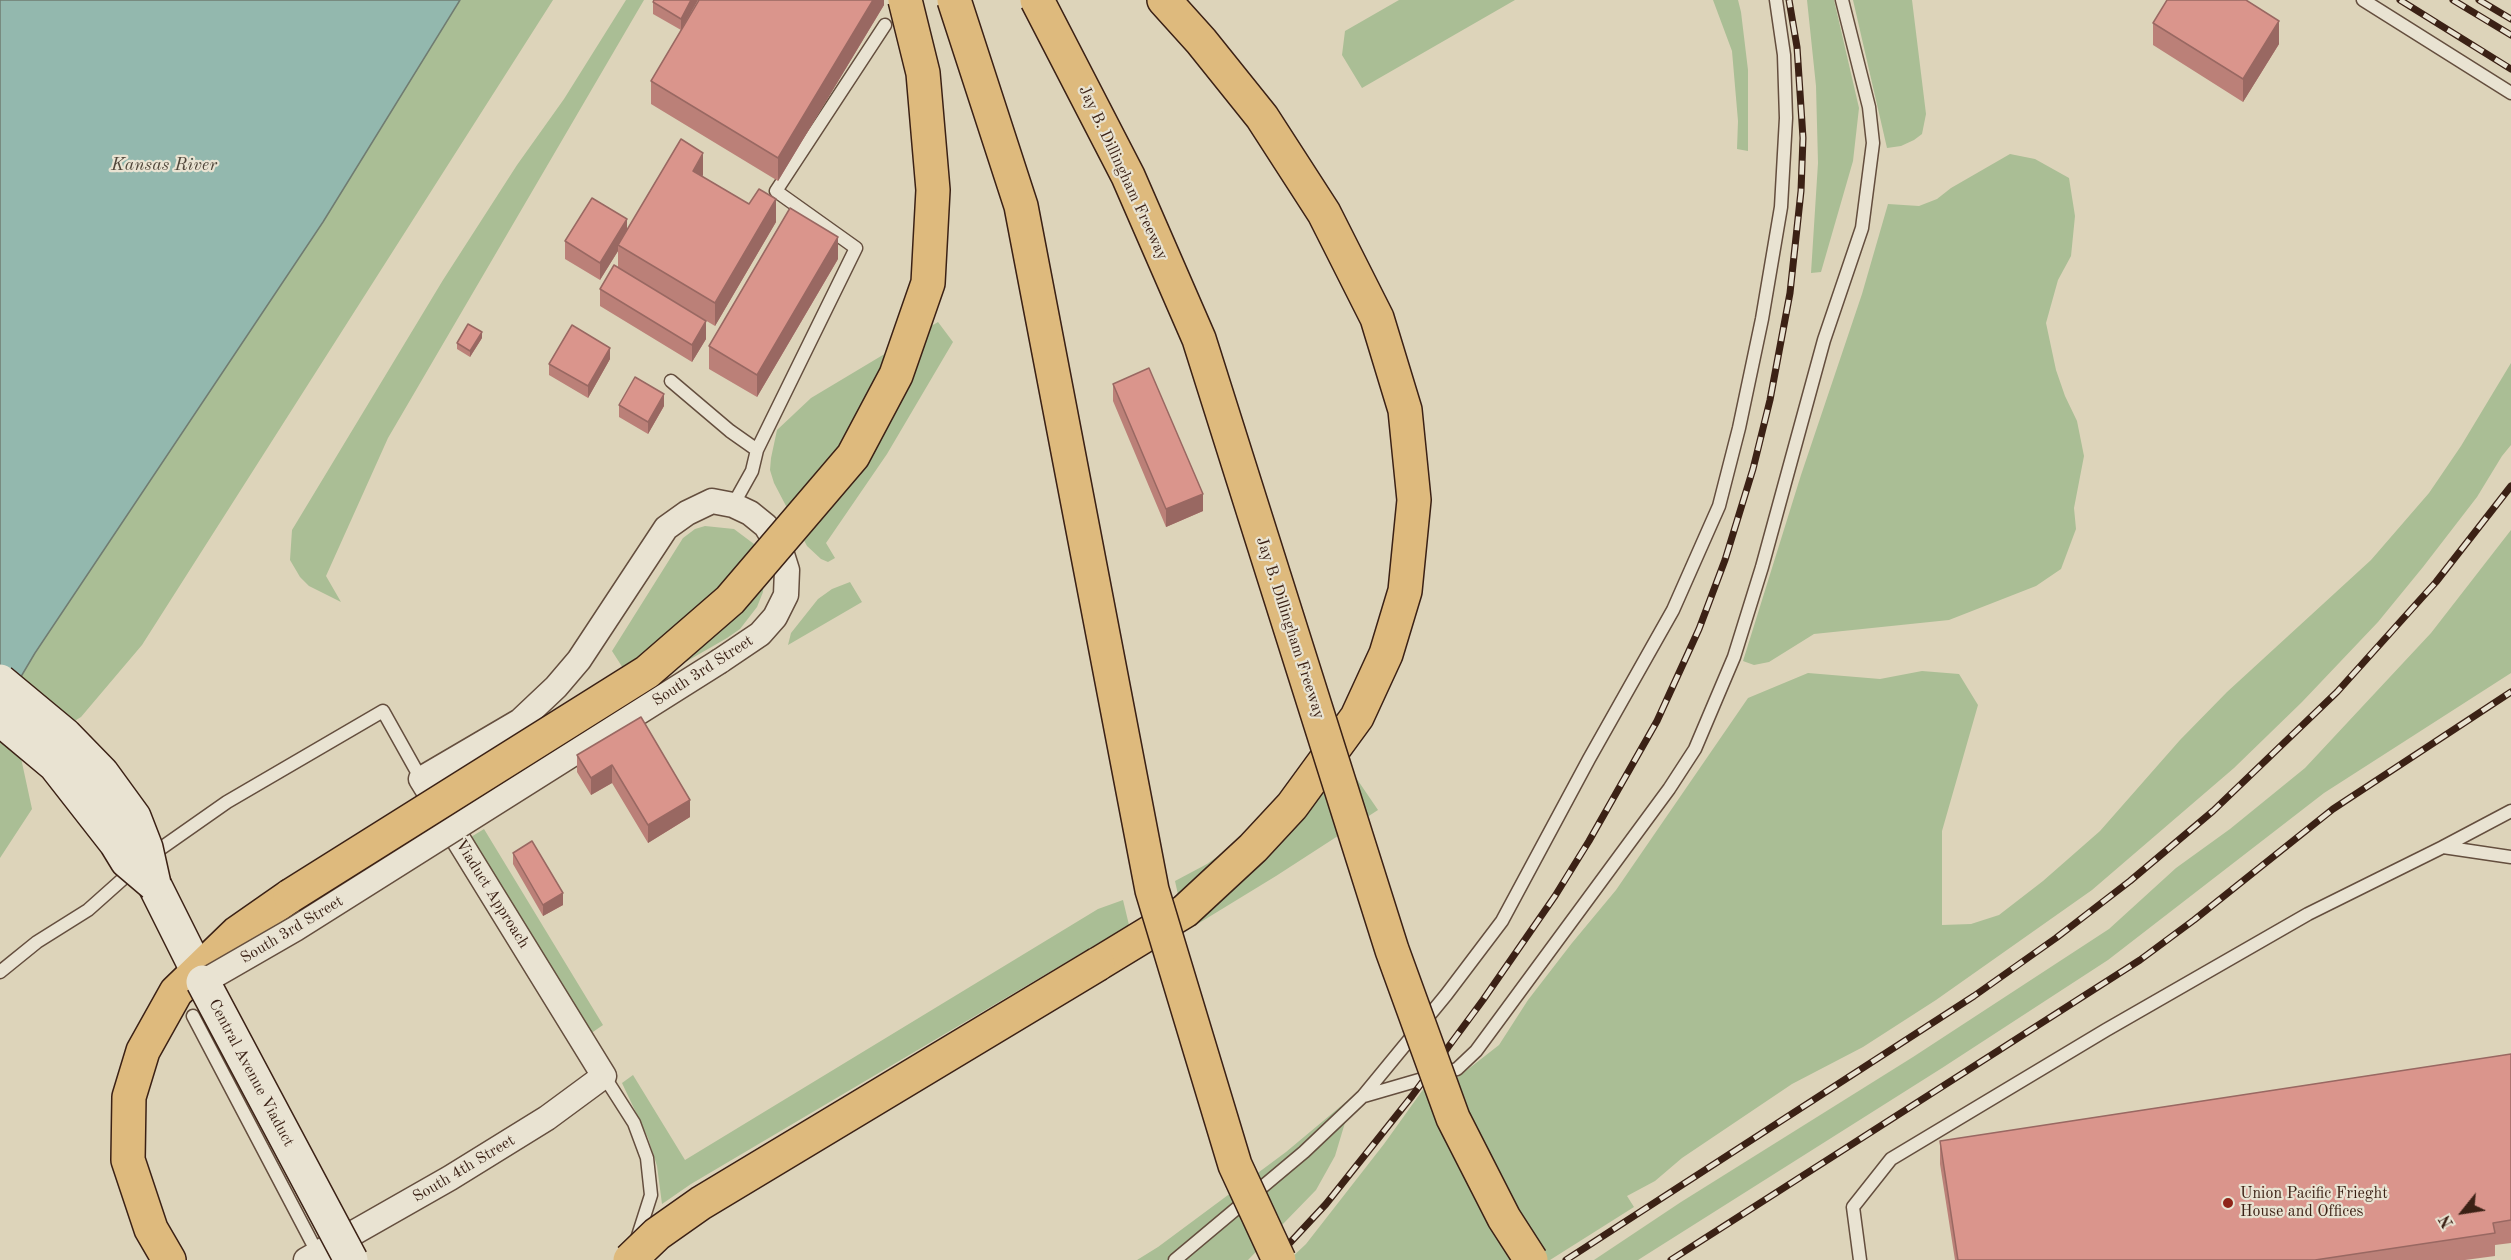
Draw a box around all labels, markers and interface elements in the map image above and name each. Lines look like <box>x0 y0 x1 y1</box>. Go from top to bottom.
street label: Jay B. Dillingham Freeway <box>1074 83 1172 263</box>
water label: Kansas River <box>111 154 217 176</box>
street label: Jay B. Dillingham Freeway <box>1251 535 1329 721</box>
street label: South 3rd Street <box>649 631 757 711</box>
street label: Viaduct Approach <box>451 836 533 952</box>
street label: South 3rd Street <box>237 892 347 968</box>
street label: Central Avenue Viaduct <box>204 996 298 1150</box>
street label: South 4th Street <box>409 1131 519 1207</box>
north arrow <box>2433 1182 2493 1242</box>
place label: Union Pacific Frieght House and Offices <box>2240 1184 2388 1222</box>
marker: Union Pacific Frieght House and Offices <box>2221 1196 2235 1210</box>
text: N <box>2437 1212 2457 1230</box>

